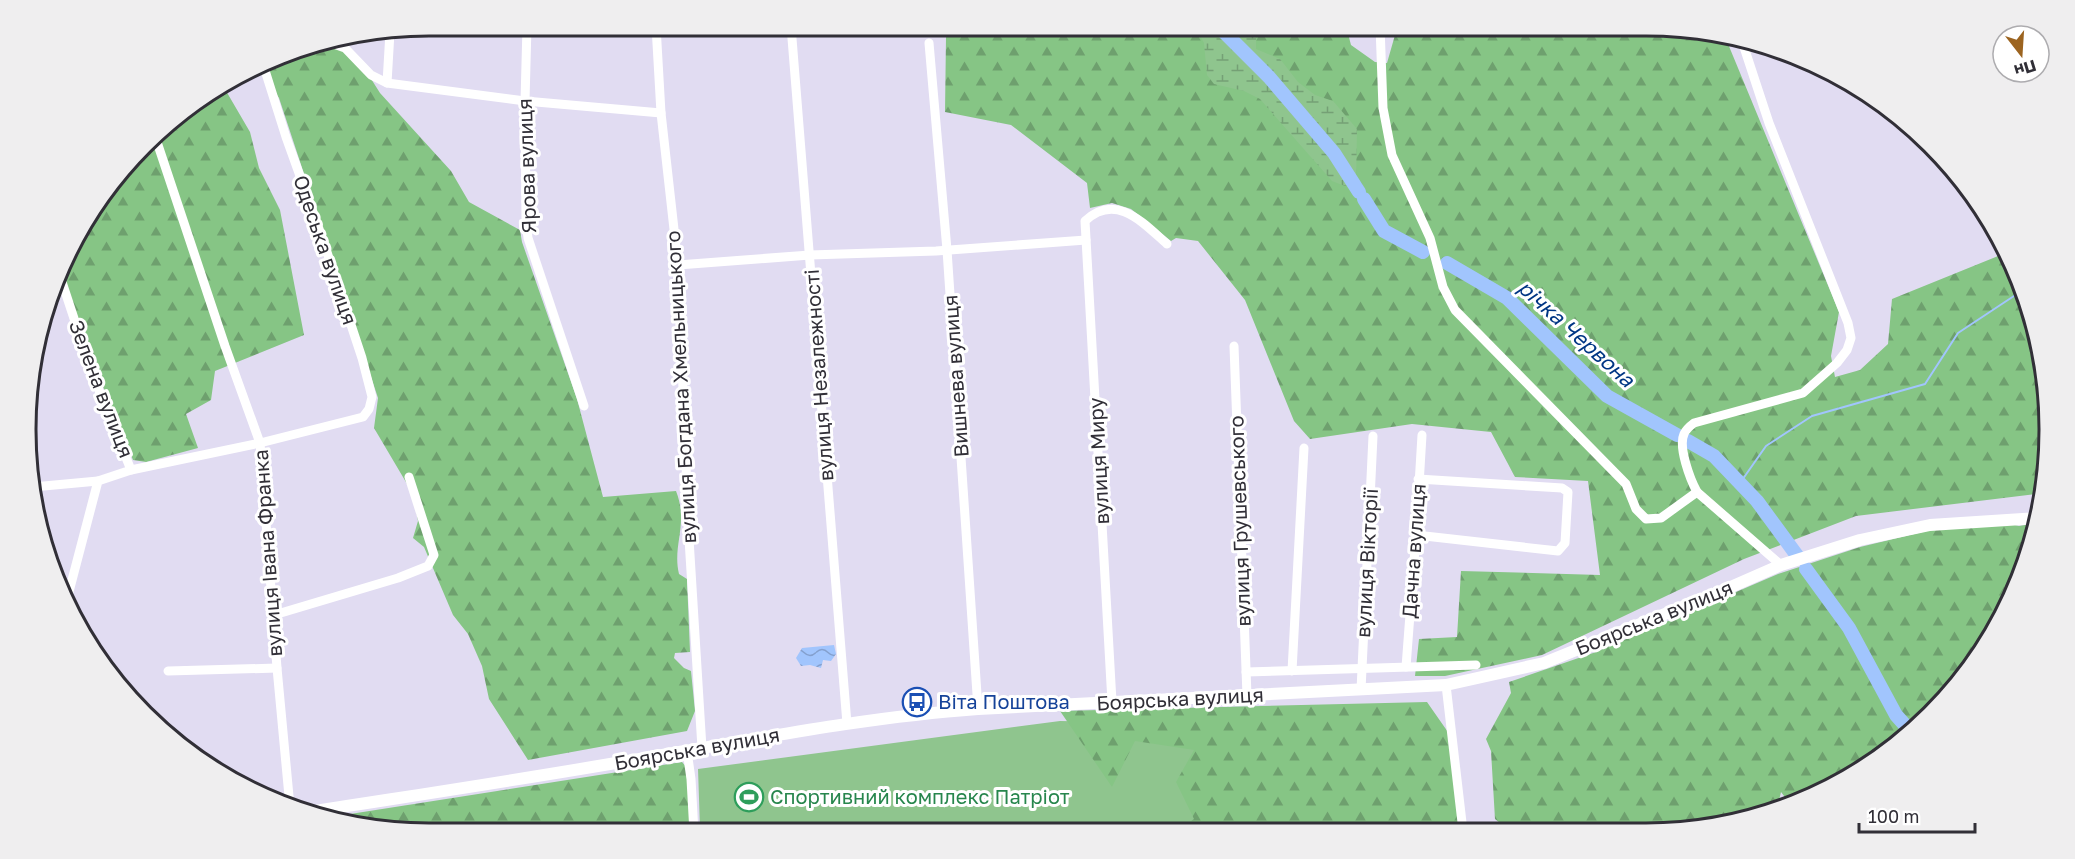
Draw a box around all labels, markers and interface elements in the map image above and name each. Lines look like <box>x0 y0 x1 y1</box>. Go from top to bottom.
north arrow <box>1991 24 2051 84</box>
text: Пн <box>2012 56 2039 81</box>
street label: Ярова вулиця <box>512 98 540 234</box>
street label: Одеська вулиця <box>289 172 363 328</box>
street label: вулиця Богдана Хмельницького <box>660 230 700 544</box>
street label: вулиця Незалежності <box>799 268 837 482</box>
water label: річка Червона <box>1513 274 1641 393</box>
street label: Вишнева вулиця <box>937 294 973 458</box>
street label: Зелена вулиця <box>65 316 139 461</box>
street label: вулиця Миру <box>1083 397 1113 525</box>
street label: вулиця Грушевського <box>1223 415 1255 627</box>
street label: вулиця Івана Франка <box>248 449 286 657</box>
street label: Дачна вулиця <box>1396 483 1430 619</box>
street label: вулиця Вікторії <box>1350 487 1382 638</box>
street label: Боярська вулиця <box>1571 575 1736 660</box>
street label: Боярська вулиця <box>1096 682 1264 714</box>
bus stop icon: Віта Поштова <box>901 686 933 718</box>
place label: Віта Поштова <box>938 689 1070 713</box>
street label: Боярська вулиця <box>612 722 781 774</box>
sports icon: Спортивний комплекс Патріот <box>733 781 765 813</box>
place label: Спортивний комплекс Патріот <box>770 784 1070 808</box>
scale bar <box>1859 796 1974 834</box>
text: 100 m <box>1868 805 1919 827</box>

